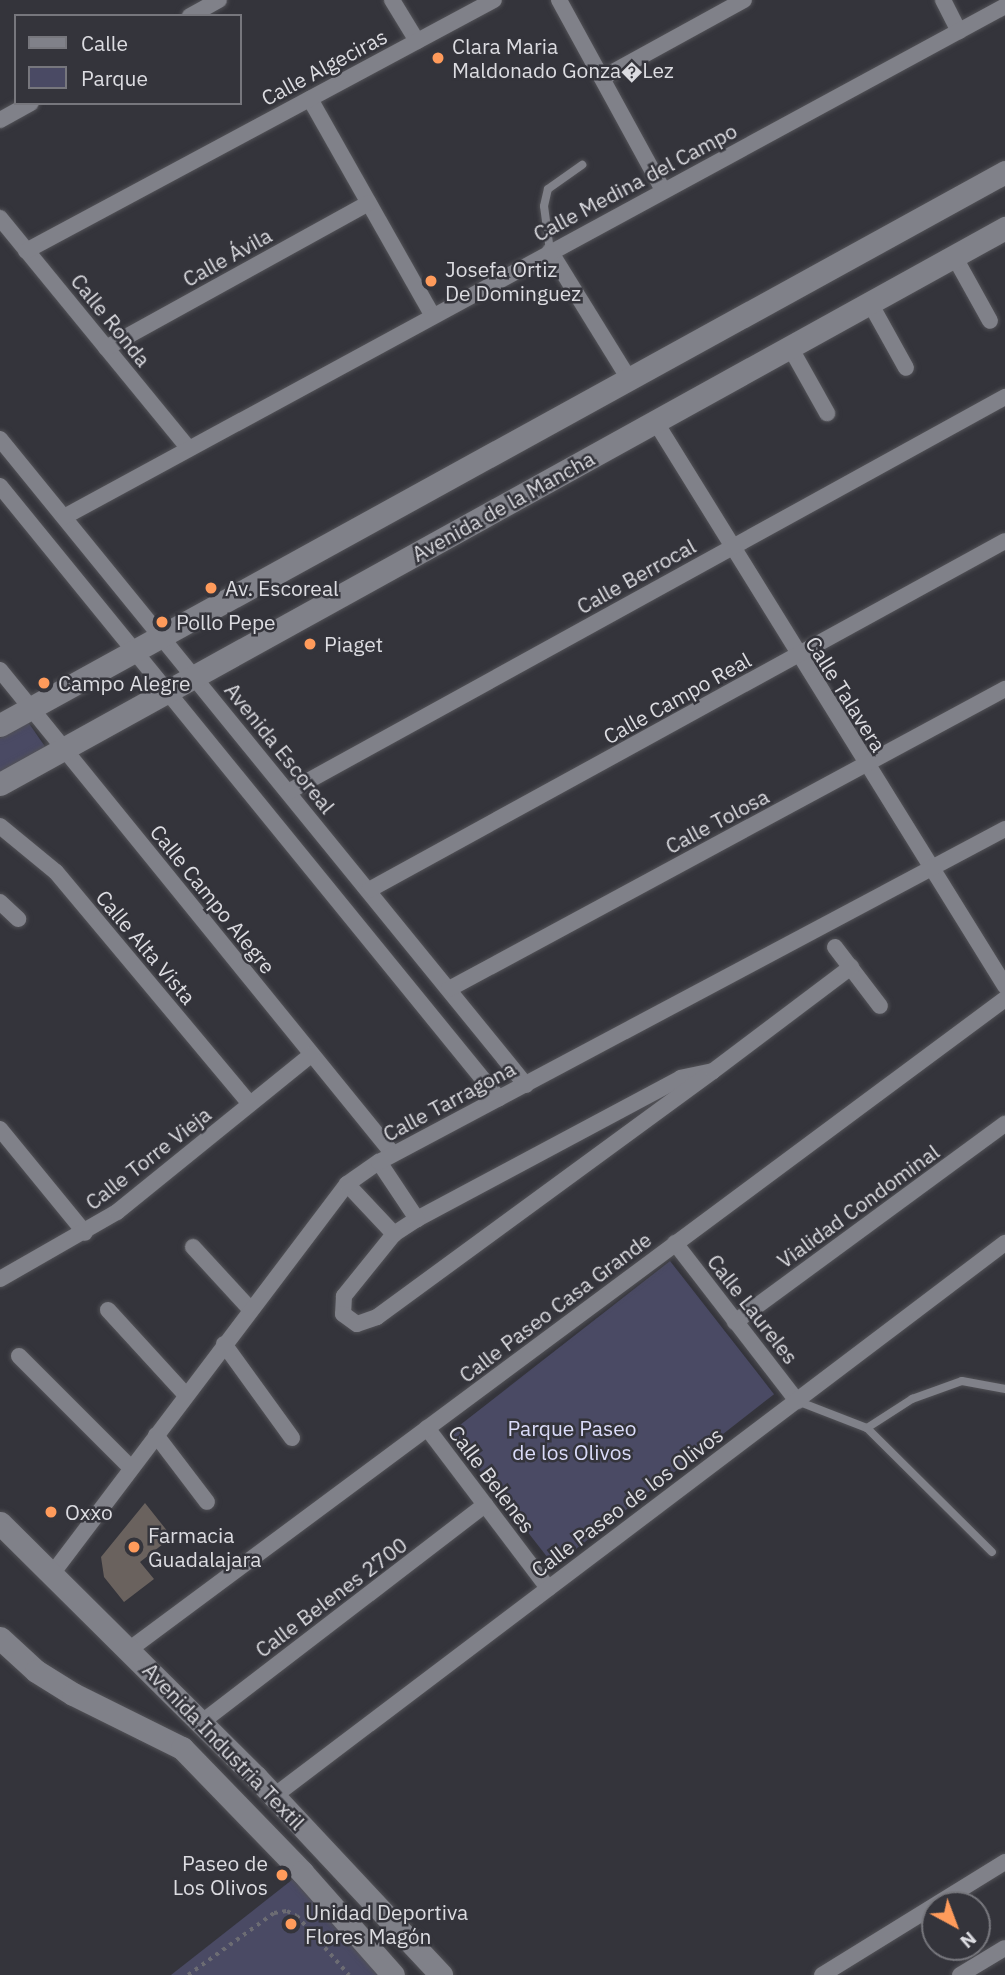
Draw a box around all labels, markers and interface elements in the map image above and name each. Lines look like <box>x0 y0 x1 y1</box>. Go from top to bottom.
legend <box>14 14 242 105</box>
street label: Calle Algeciras <box>257 23 391 111</box>
text: Calle <box>81 29 128 57</box>
place label: Clara Maria Maldonado Gonza�Lez <box>452 33 674 83</box>
marker: Clara Maria Maldonado Gonza�Lez <box>430 50 446 66</box>
text: Parque <box>81 64 148 92</box>
street label: Calle Medina del Campo <box>529 118 741 246</box>
street label: Calle Ávila <box>178 222 276 292</box>
place label: Josefa Ortiz De Dominguez <box>445 256 581 306</box>
street label: Calle Ronda <box>66 268 156 372</box>
marker: Josefa Ortiz De Dominguez <box>423 273 439 289</box>
street label: Avenida de la Mancha <box>407 445 599 567</box>
street label: Calle Berrocal <box>572 533 700 619</box>
place label: Av. Escoreal <box>225 575 339 601</box>
marker: Av. Escoreal <box>203 580 219 596</box>
place label: Pollo Pepe <box>176 609 276 635</box>
marker: Pollo Pepe <box>154 614 170 630</box>
place label: Piaget <box>324 631 383 657</box>
street label: Calle Talavera <box>801 632 891 756</box>
marker: Piaget <box>302 636 318 652</box>
street label: Calle Campo Real <box>599 647 755 749</box>
place label: Campo Alegre <box>58 670 190 696</box>
marker: Campo Alegre <box>36 675 52 691</box>
street label: Avenida Escoreal <box>220 678 340 818</box>
street label: Calle Tolosa <box>661 783 773 859</box>
street label: Calle Campo Alegre <box>145 819 281 979</box>
street label: Calle Alta Vista <box>91 885 201 1009</box>
street label: Calle Tarragona <box>379 1056 519 1146</box>
street label: Calle Torre Vieja <box>80 1101 216 1215</box>
street label: Vialidad Condominal <box>772 1139 944 1273</box>
street label: Calle Paseo Casa Grande <box>454 1227 656 1387</box>
street label: Calle Laureles <box>702 1249 804 1369</box>
park label: Parque Paseo de los Olivos <box>507 1415 637 1465</box>
street label: Calle Belenes <box>443 1420 541 1538</box>
street label: Calle Paseo de los Olivos <box>526 1422 728 1582</box>
place label: Oxxo <box>65 1499 113 1525</box>
marker: Oxxo <box>43 1504 59 1520</box>
place label: Farmacia Guadalajara <box>148 1522 261 1572</box>
street label: Calle Belenes 2700 <box>250 1532 412 1662</box>
marker: Farmacia Guadalajara <box>126 1539 142 1555</box>
street label: Avenida Industria Textil <box>138 1657 310 1835</box>
place label: Paseo de Los Olivos <box>173 1850 268 1900</box>
marker: Paseo de Los Olivos <box>274 1867 290 1883</box>
north arrow <box>921 1891 991 1961</box>
place label: Unidad Deportiva Flores Magón <box>305 1899 468 1949</box>
marker: Unidad Deportiva Flores Magón <box>283 1916 299 1932</box>
text: N <box>955 1927 982 1954</box>

